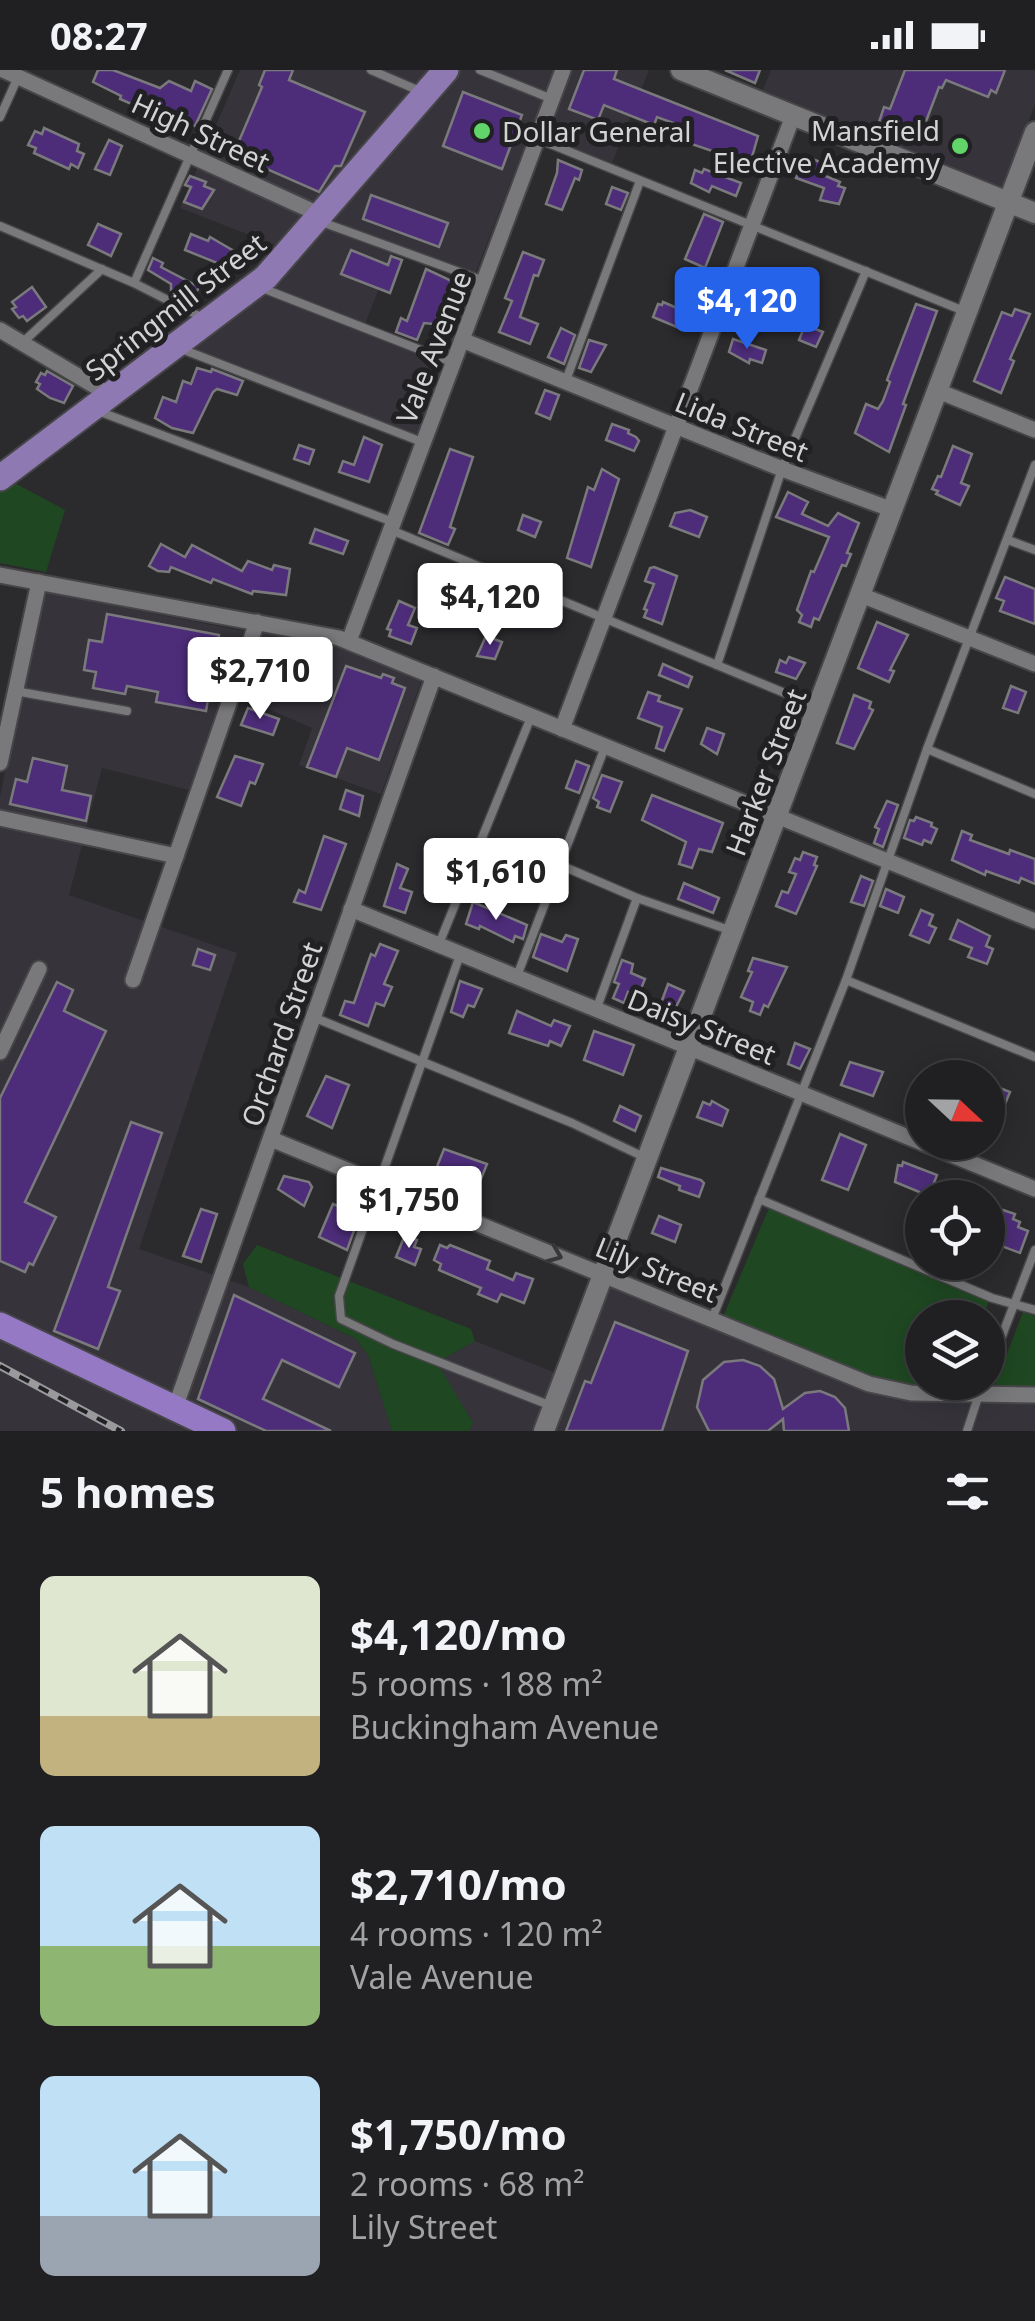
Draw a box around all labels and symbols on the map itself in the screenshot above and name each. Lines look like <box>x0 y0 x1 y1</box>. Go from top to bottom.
street label: High Street <box>126 84 276 180</box>
place label: Mansfield Elective Academy <box>713 111 941 181</box>
place label: Dollar General <box>502 112 692 150</box>
marker: Dollar General <box>471 120 493 142</box>
marker: Mansfield Elective Academy <box>949 135 971 157</box>
street label: Springmill Street <box>77 224 273 388</box>
street label: Vale Avenue <box>386 265 480 429</box>
pin: $4,120 <box>666 267 828 352</box>
street label: Lida Street <box>670 382 814 470</box>
pin: $4,120 <box>409 563 571 648</box>
pin: $2,710 <box>179 637 341 722</box>
street label: Harker Street <box>716 683 814 861</box>
pin: $1,610 <box>415 838 577 923</box>
street label: Orchard Street <box>232 937 330 1131</box>
street label: Daisy Street <box>622 979 782 1073</box>
north arrow <box>905 1060 1005 1160</box>
pin: $1,750 <box>328 1166 490 1251</box>
street label: Lily Street <box>590 1227 724 1311</box>
one-way arrow <box>546 1243 563 1263</box>

